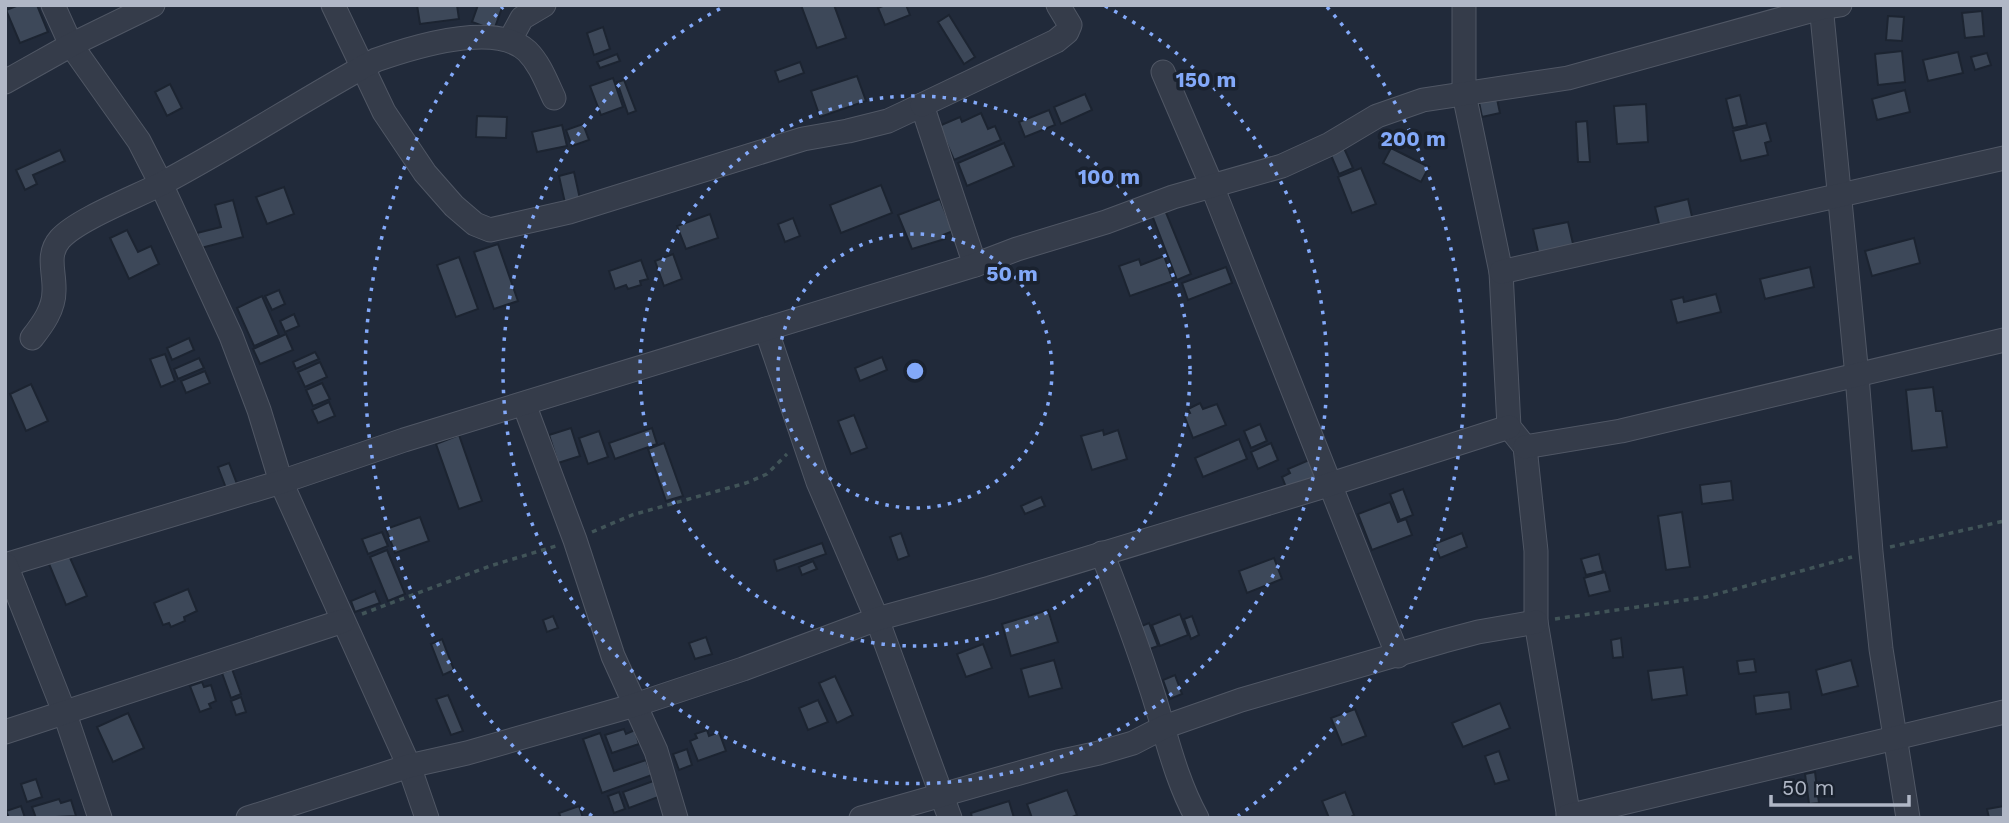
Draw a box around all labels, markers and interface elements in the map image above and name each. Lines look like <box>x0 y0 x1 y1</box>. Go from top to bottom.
text: 150 m <box>1176 67 1236 92</box>
text: 200 m <box>1380 126 1446 151</box>
text: 100 m <box>1078 164 1140 189</box>
text: 50 m <box>986 261 1038 286</box>
centre of rings <box>903 359 927 383</box>
scale bar <box>1771 764 1909 808</box>
text: 50 m <box>1782 775 1834 800</box>

